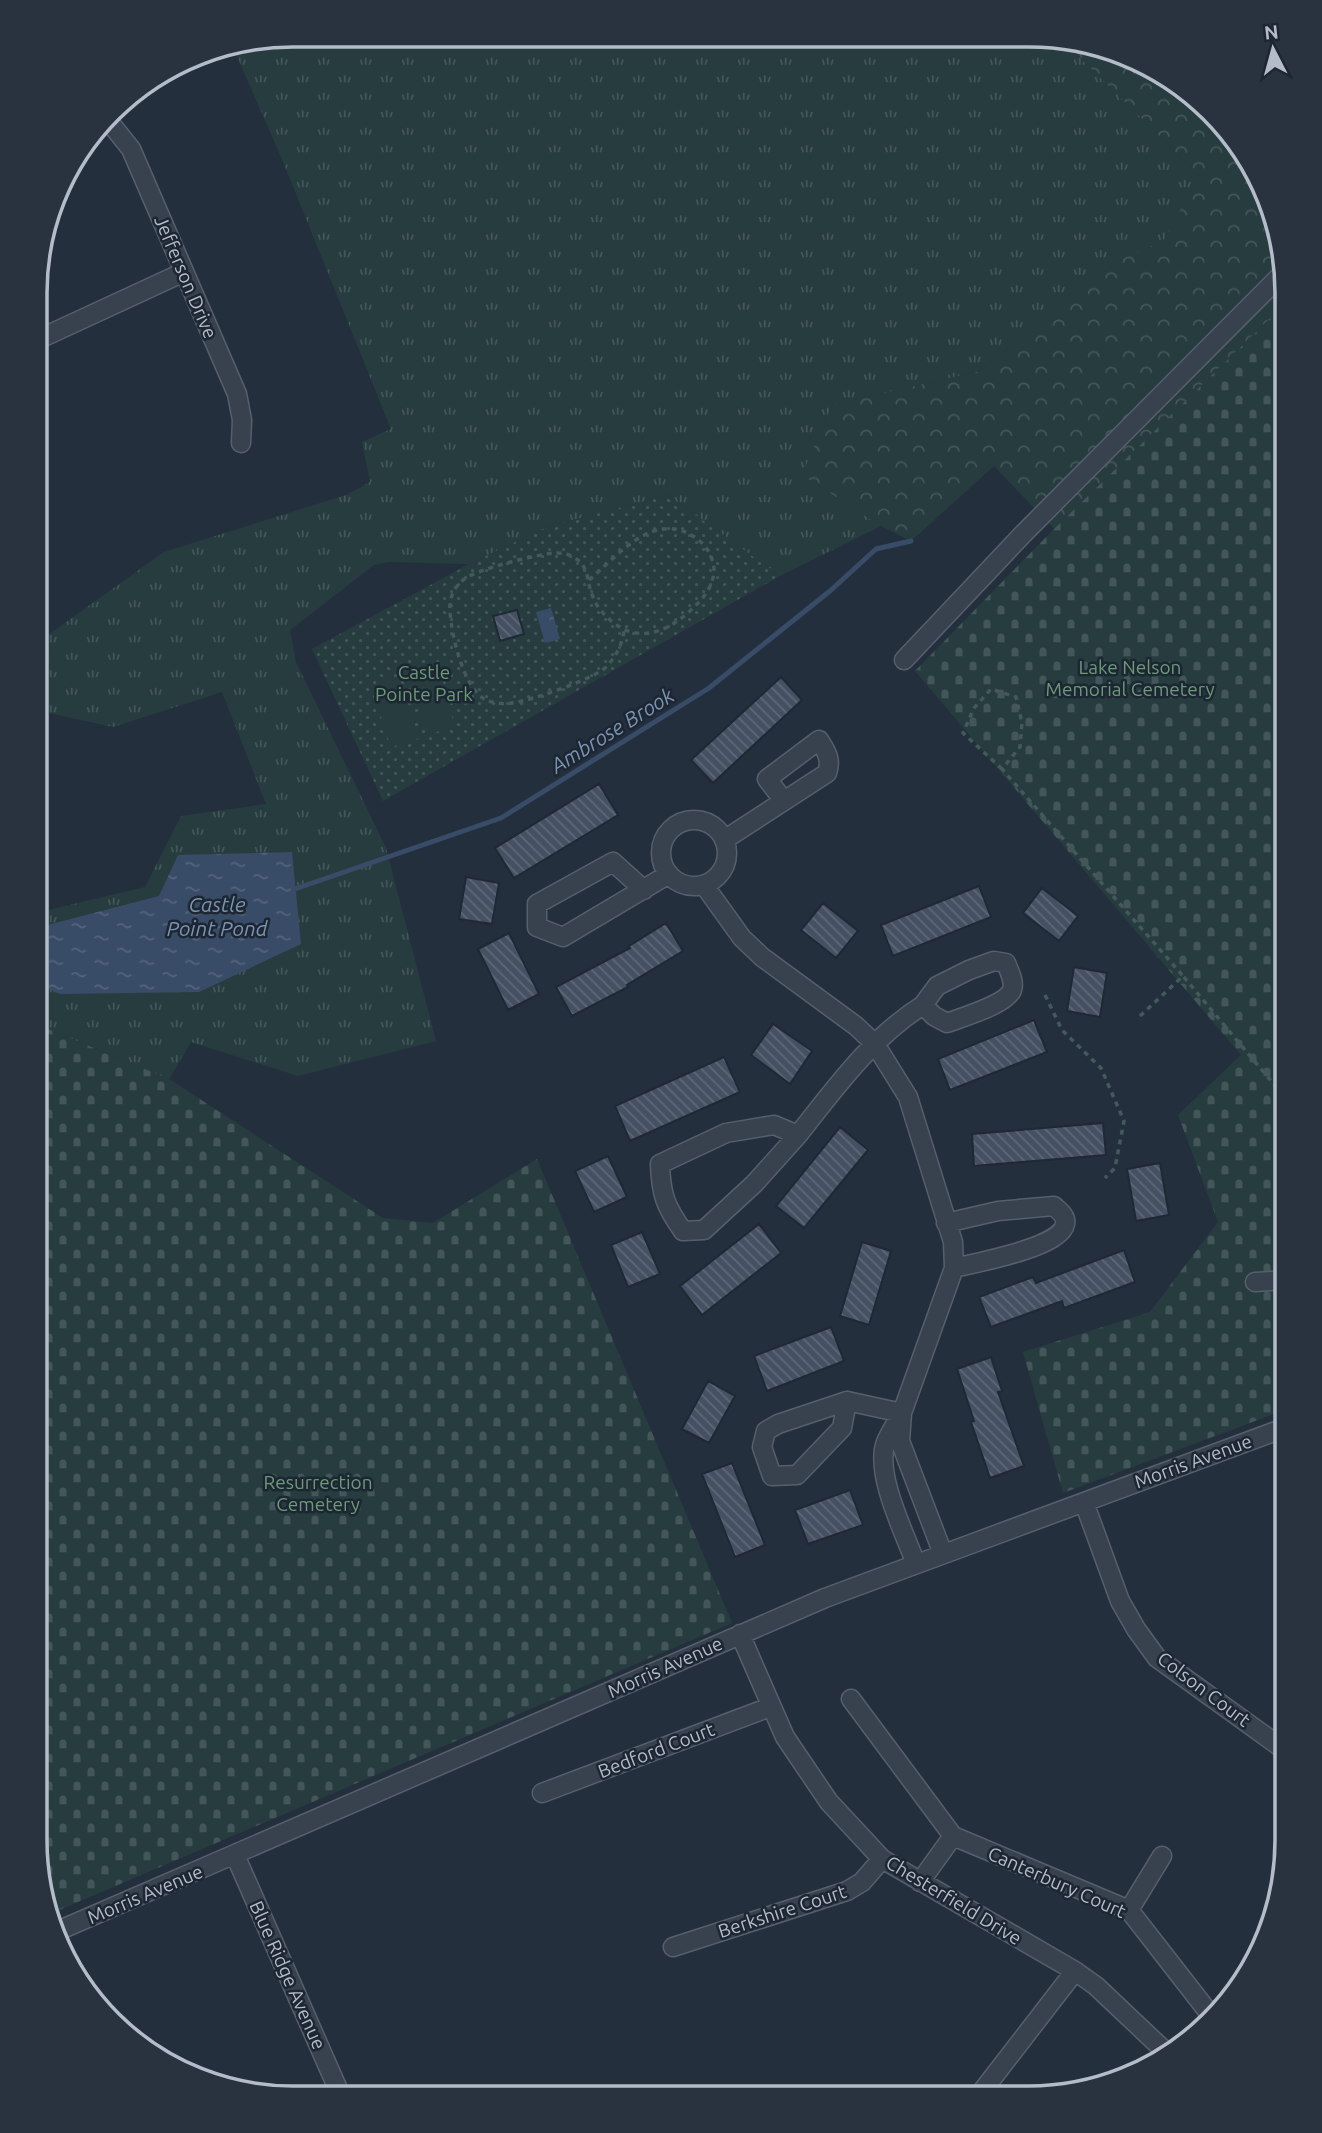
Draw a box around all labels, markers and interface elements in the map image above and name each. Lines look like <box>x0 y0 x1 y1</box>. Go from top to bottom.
north arrow <box>1238 14 1308 84</box>
text: N <box>1263 20 1279 44</box>
street label: Jefferson Drive <box>150 212 222 342</box>
park label: Lake Nelson Memorial Cemetery <box>1045 656 1215 700</box>
park label: Castle Pointe Park <box>375 661 473 705</box>
water label: Ambrose Brook <box>545 682 678 778</box>
water label: Castle Point Pond <box>167 892 269 940</box>
street label: Morris Avenue <box>1131 1430 1255 1492</box>
park label: Resurrection Cemetery <box>263 1471 373 1515</box>
street label: Morris Avenue <box>604 1632 726 1702</box>
street label: Colson Court <box>1153 1647 1255 1731</box>
street label: Bedford Court <box>595 1718 718 1782</box>
street label: Canterbury Court <box>985 1842 1130 1923</box>
street label: Chesterfield Drive <box>882 1851 1026 1949</box>
street label: Morris Avenue <box>84 1860 206 1928</box>
street label: Berkshire Court <box>715 1880 849 1942</box>
street label: Blue Ridge Avenue <box>245 1897 331 2053</box>

